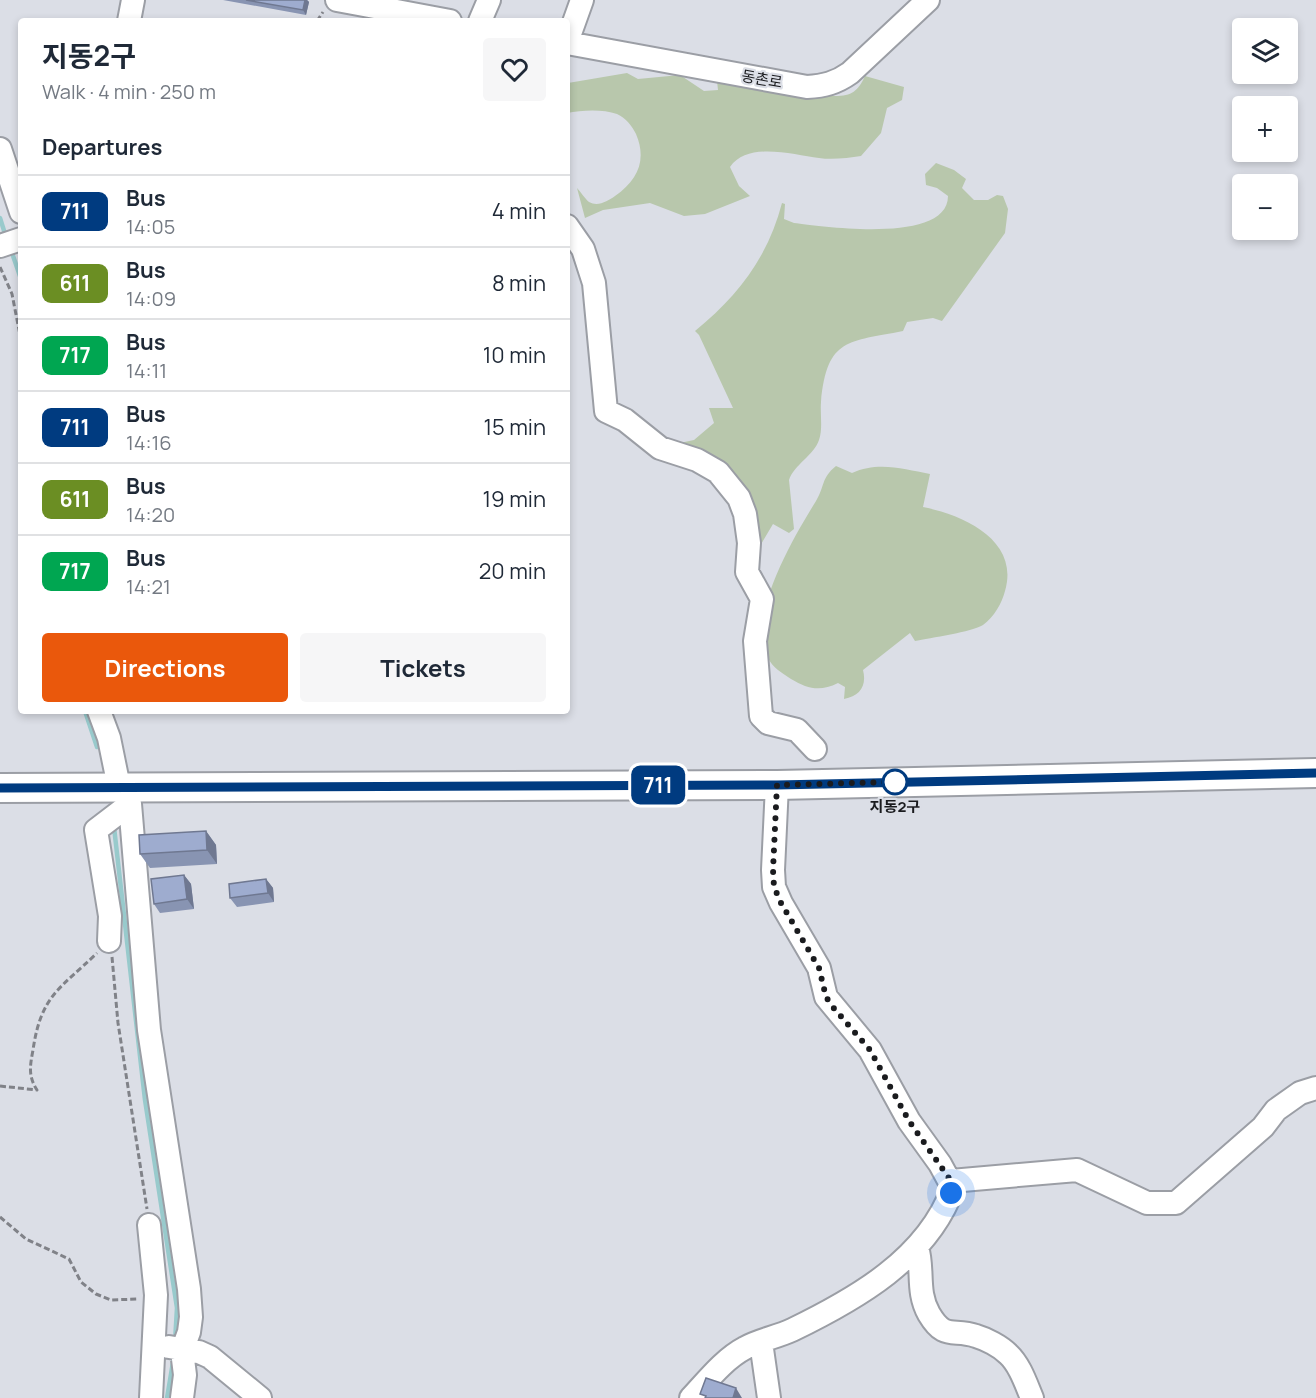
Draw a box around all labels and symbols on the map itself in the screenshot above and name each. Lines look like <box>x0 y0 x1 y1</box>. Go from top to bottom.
street label: 동촌로 <box>740 65 784 93</box>
line badge: 711 <box>624 766 692 804</box>
marker: 지동2구 <box>882 769 908 795</box>
place label: 지동2구 <box>870 796 920 817</box>
your location <box>936 1178 966 1208</box>

